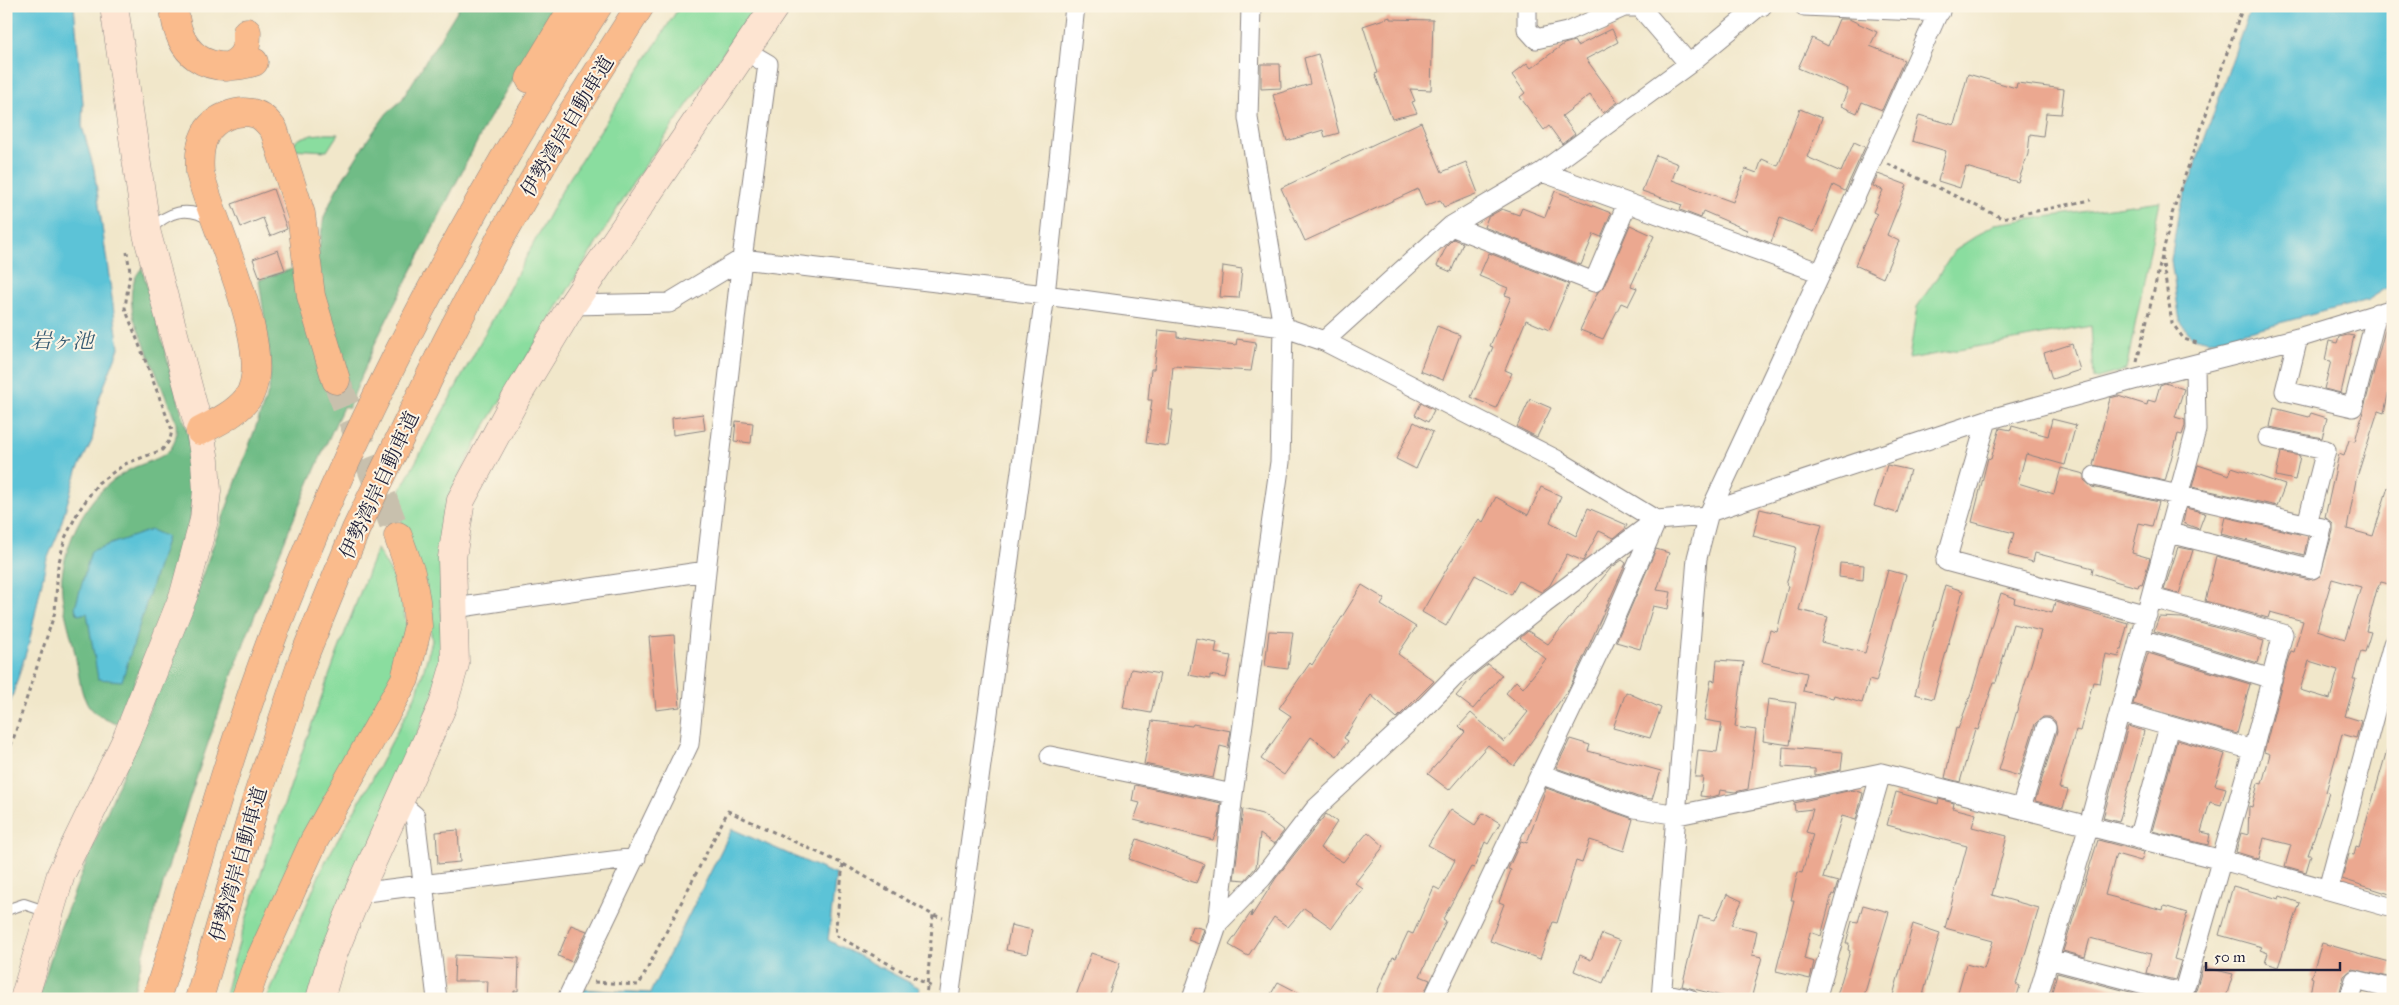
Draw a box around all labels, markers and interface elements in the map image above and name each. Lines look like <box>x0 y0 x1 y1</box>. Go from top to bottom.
street label: 伊勢湾岸自動車道 <box>516 51 618 201</box>
water label: 岩ヶ池 <box>31 328 95 354</box>
street label: 伊勢湾岸自動車道 <box>334 407 424 563</box>
street label: 伊勢湾岸自動車道 <box>204 784 272 944</box>
scale bar <box>2206 940 2340 972</box>
text: 50 m <box>2214 948 2246 966</box>

